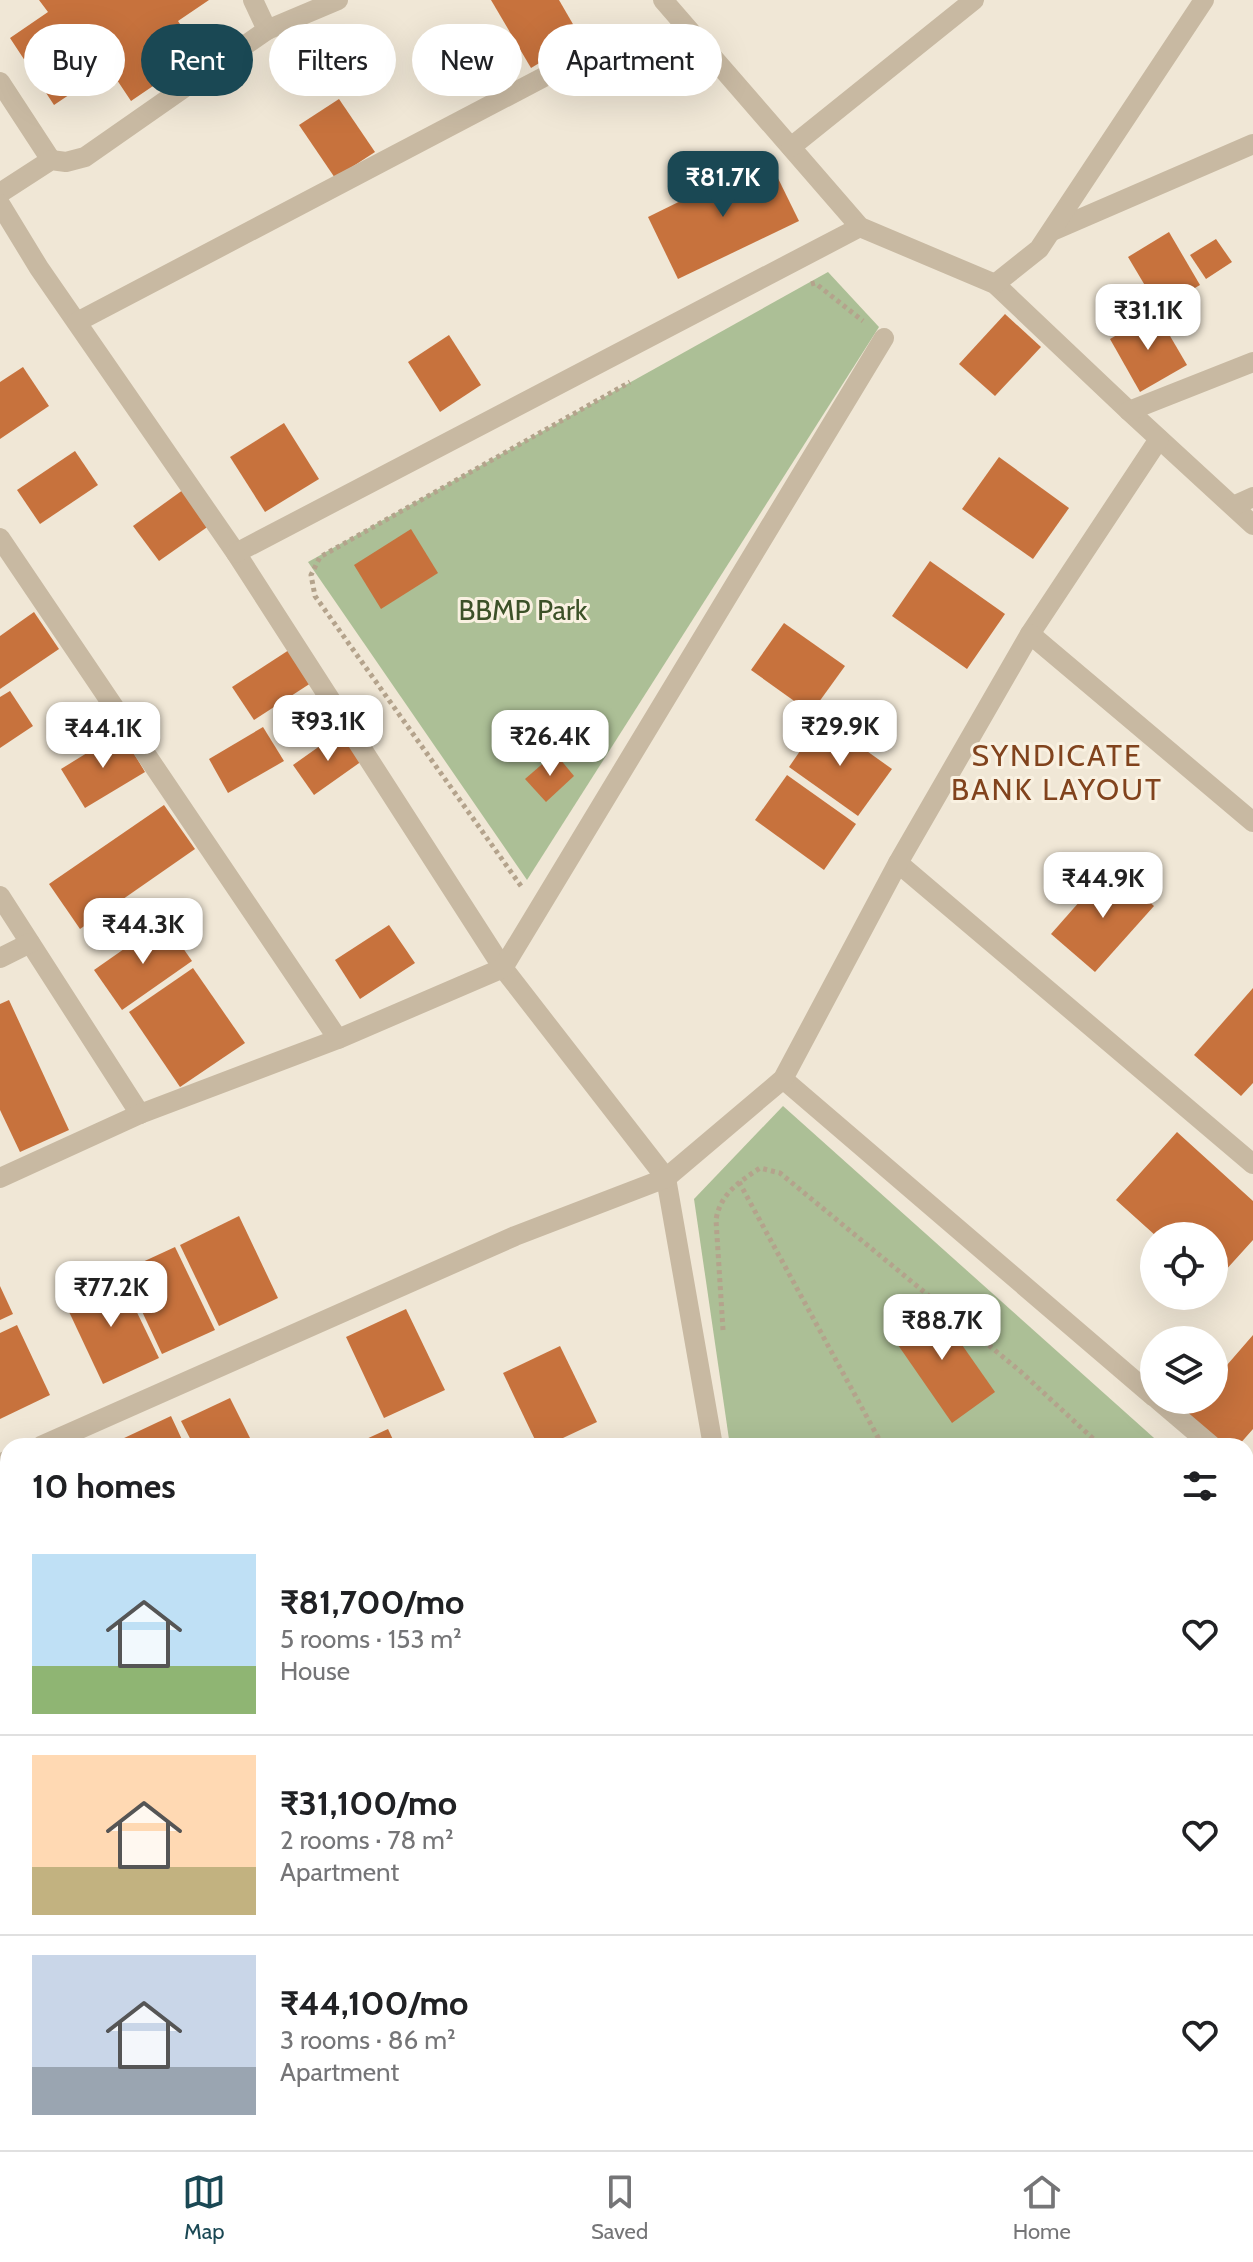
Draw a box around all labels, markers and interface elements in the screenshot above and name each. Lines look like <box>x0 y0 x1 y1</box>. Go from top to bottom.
chip: Buy <box>24 24 125 96</box>
chip: Rent <box>141 24 253 96</box>
chip: Filters <box>269 24 396 96</box>
chip: New <box>412 24 522 96</box>
chip: Apartment <box>538 24 722 96</box>
pin: ₹81.7K <box>658 151 788 219</box>
text: ₹81.7K <box>686 161 760 193</box>
pin: ₹31.1K <box>1083 284 1213 352</box>
text: ₹31.1K <box>1114 294 1182 326</box>
park label: BBMP Park <box>459 593 588 627</box>
pin: ₹93.1K <box>263 695 393 763</box>
pin: ₹29.9K <box>775 700 905 768</box>
pin: ₹44.1K <box>38 702 168 770</box>
text: ₹93.1K <box>291 705 365 737</box>
pin: ₹26.4K <box>485 710 615 778</box>
text: ₹29.9K <box>801 710 879 742</box>
text: ₹44.1K <box>64 712 142 744</box>
text: ₹26.4K <box>510 720 590 752</box>
district label: SYNDICATE BANK LAYOUT <box>951 737 1163 808</box>
pin: ₹44.9K <box>1038 852 1168 920</box>
text: ₹44.9K <box>1062 862 1144 894</box>
pin: ₹44.3K <box>78 898 208 966</box>
text: ₹44.3K <box>102 908 184 940</box>
map controls <box>1140 1222 1228 1414</box>
button: locate <box>1140 1222 1228 1310</box>
pin: ₹77.2K <box>46 1261 176 1329</box>
text: ₹77.2K <box>73 1271 149 1303</box>
pin: ₹88.7K <box>877 1294 1007 1362</box>
text: ₹88.7K <box>902 1304 982 1336</box>
button: layers <box>1140 1326 1228 1414</box>
icon: filters <box>1178 1464 1222 1508</box>
text: 10 homes <box>32 1465 176 1507</box>
text: ₹81,700/mo <box>280 1581 464 1623</box>
icon: home <box>96 1586 192 1682</box>
icon: heart <box>1178 1612 1222 1656</box>
text: 5 rooms · 153 m² <box>280 1623 462 1655</box>
text: House <box>280 1655 350 1687</box>
text: ₹31,100/mo <box>280 1782 457 1824</box>
icon: home <box>96 1787 192 1883</box>
icon: heart <box>1178 1813 1222 1857</box>
text: 2 rooms · 78 m² <box>280 1824 454 1856</box>
text: Apartment <box>280 1856 399 1888</box>
text: ₹44,100/mo <box>280 1982 468 2024</box>
icon: home <box>96 1987 192 2083</box>
icon: heart <box>1178 2013 1222 2057</box>
text: 3 rooms · 86 m² <box>280 2024 456 2056</box>
text: Apartment <box>280 2056 399 2088</box>
tab: Map <box>182 2170 226 2245</box>
tab: Saved <box>591 2170 648 2245</box>
tab: Home <box>1013 2170 1071 2245</box>

